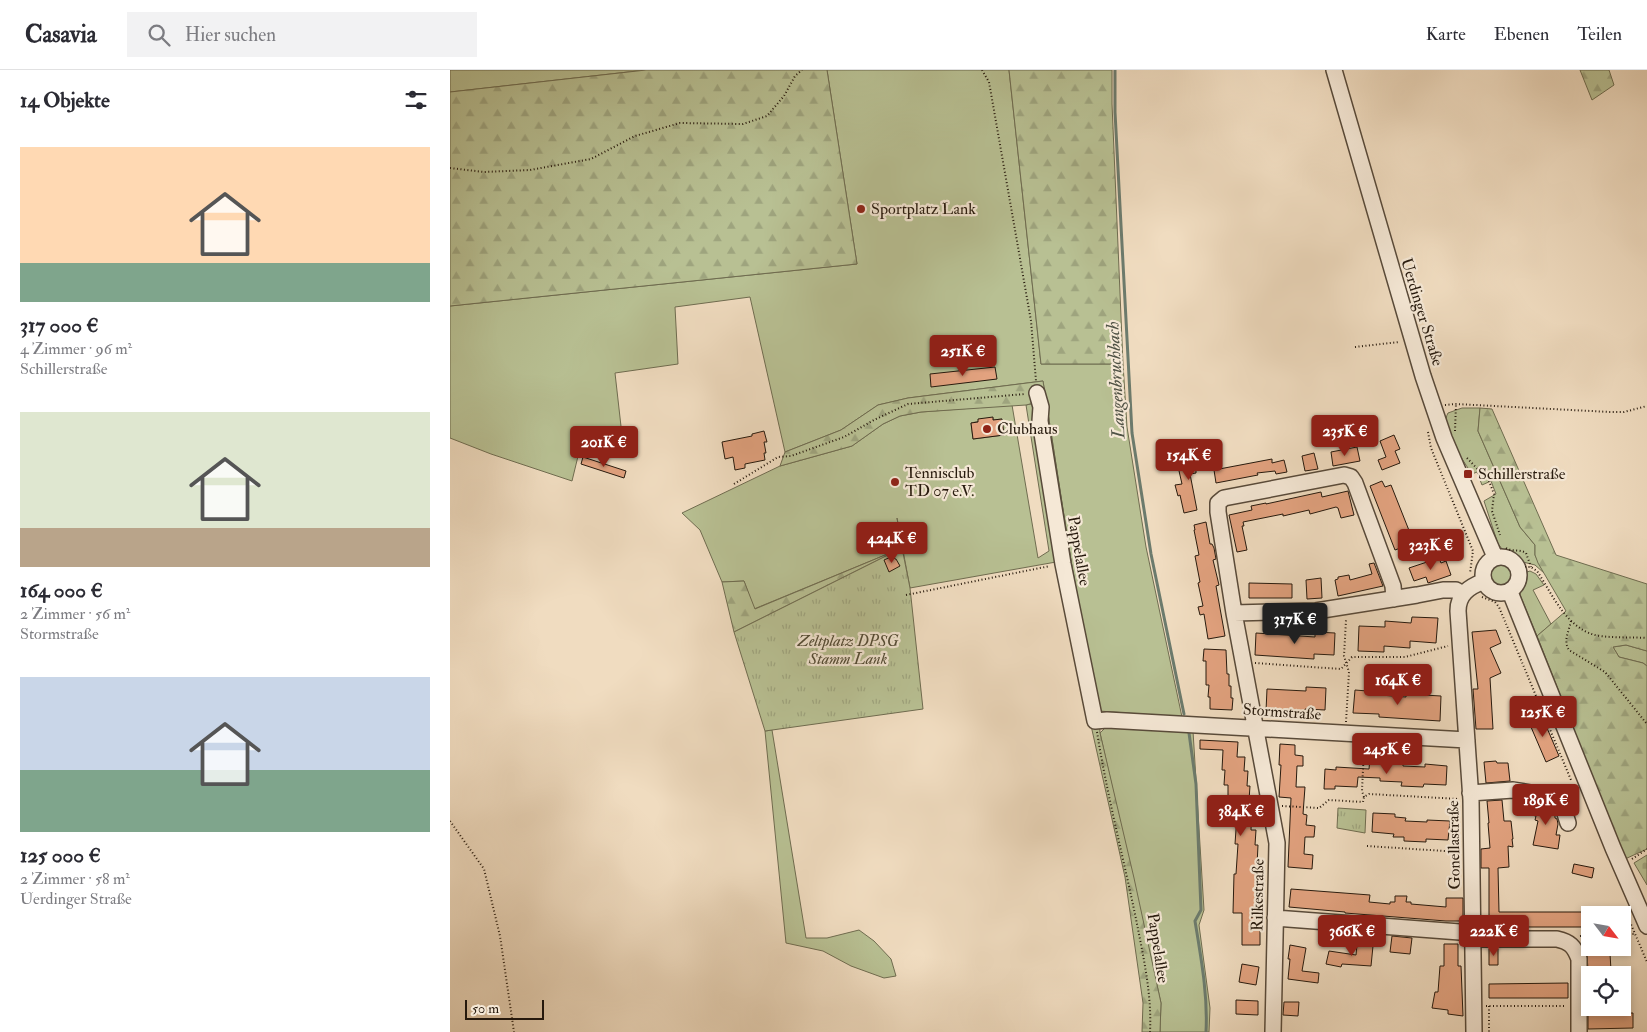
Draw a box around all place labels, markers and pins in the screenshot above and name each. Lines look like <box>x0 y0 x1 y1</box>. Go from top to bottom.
place label: Sportplatz Lank <box>871 199 976 220</box>
marker: Sportplatz Lank <box>855 203 867 215</box>
pin: 251K € <box>922 334 1004 377</box>
pin: 235K € <box>1304 414 1386 457</box>
place label: Clubhaus <box>997 419 1057 439</box>
marker: Clubhaus <box>981 423 993 435</box>
pin: 201K € <box>563 426 645 468</box>
pin: 154K € <box>1148 438 1230 481</box>
place label: Tennisclub TD 07 e.V. <box>905 463 975 501</box>
place label: Schillerstraße <box>1478 464 1566 484</box>
marker: Schillerstraße <box>1462 468 1474 480</box>
marker: Tennisclub TD 07 e.V. <box>889 476 901 488</box>
pin: 424K € <box>851 522 933 564</box>
pin: 323K € <box>1390 528 1472 571</box>
pin: 317K € <box>1254 602 1336 645</box>
pin: 164K € <box>1357 664 1439 706</box>
pin: 125K € <box>1502 696 1584 738</box>
pin: 245K € <box>1346 732 1428 775</box>
pin: 189K € <box>1505 784 1587 826</box>
pin: 384K € <box>1200 794 1282 837</box>
pin: 366K € <box>1311 914 1393 957</box>
pin: 222K € <box>1453 914 1535 957</box>

